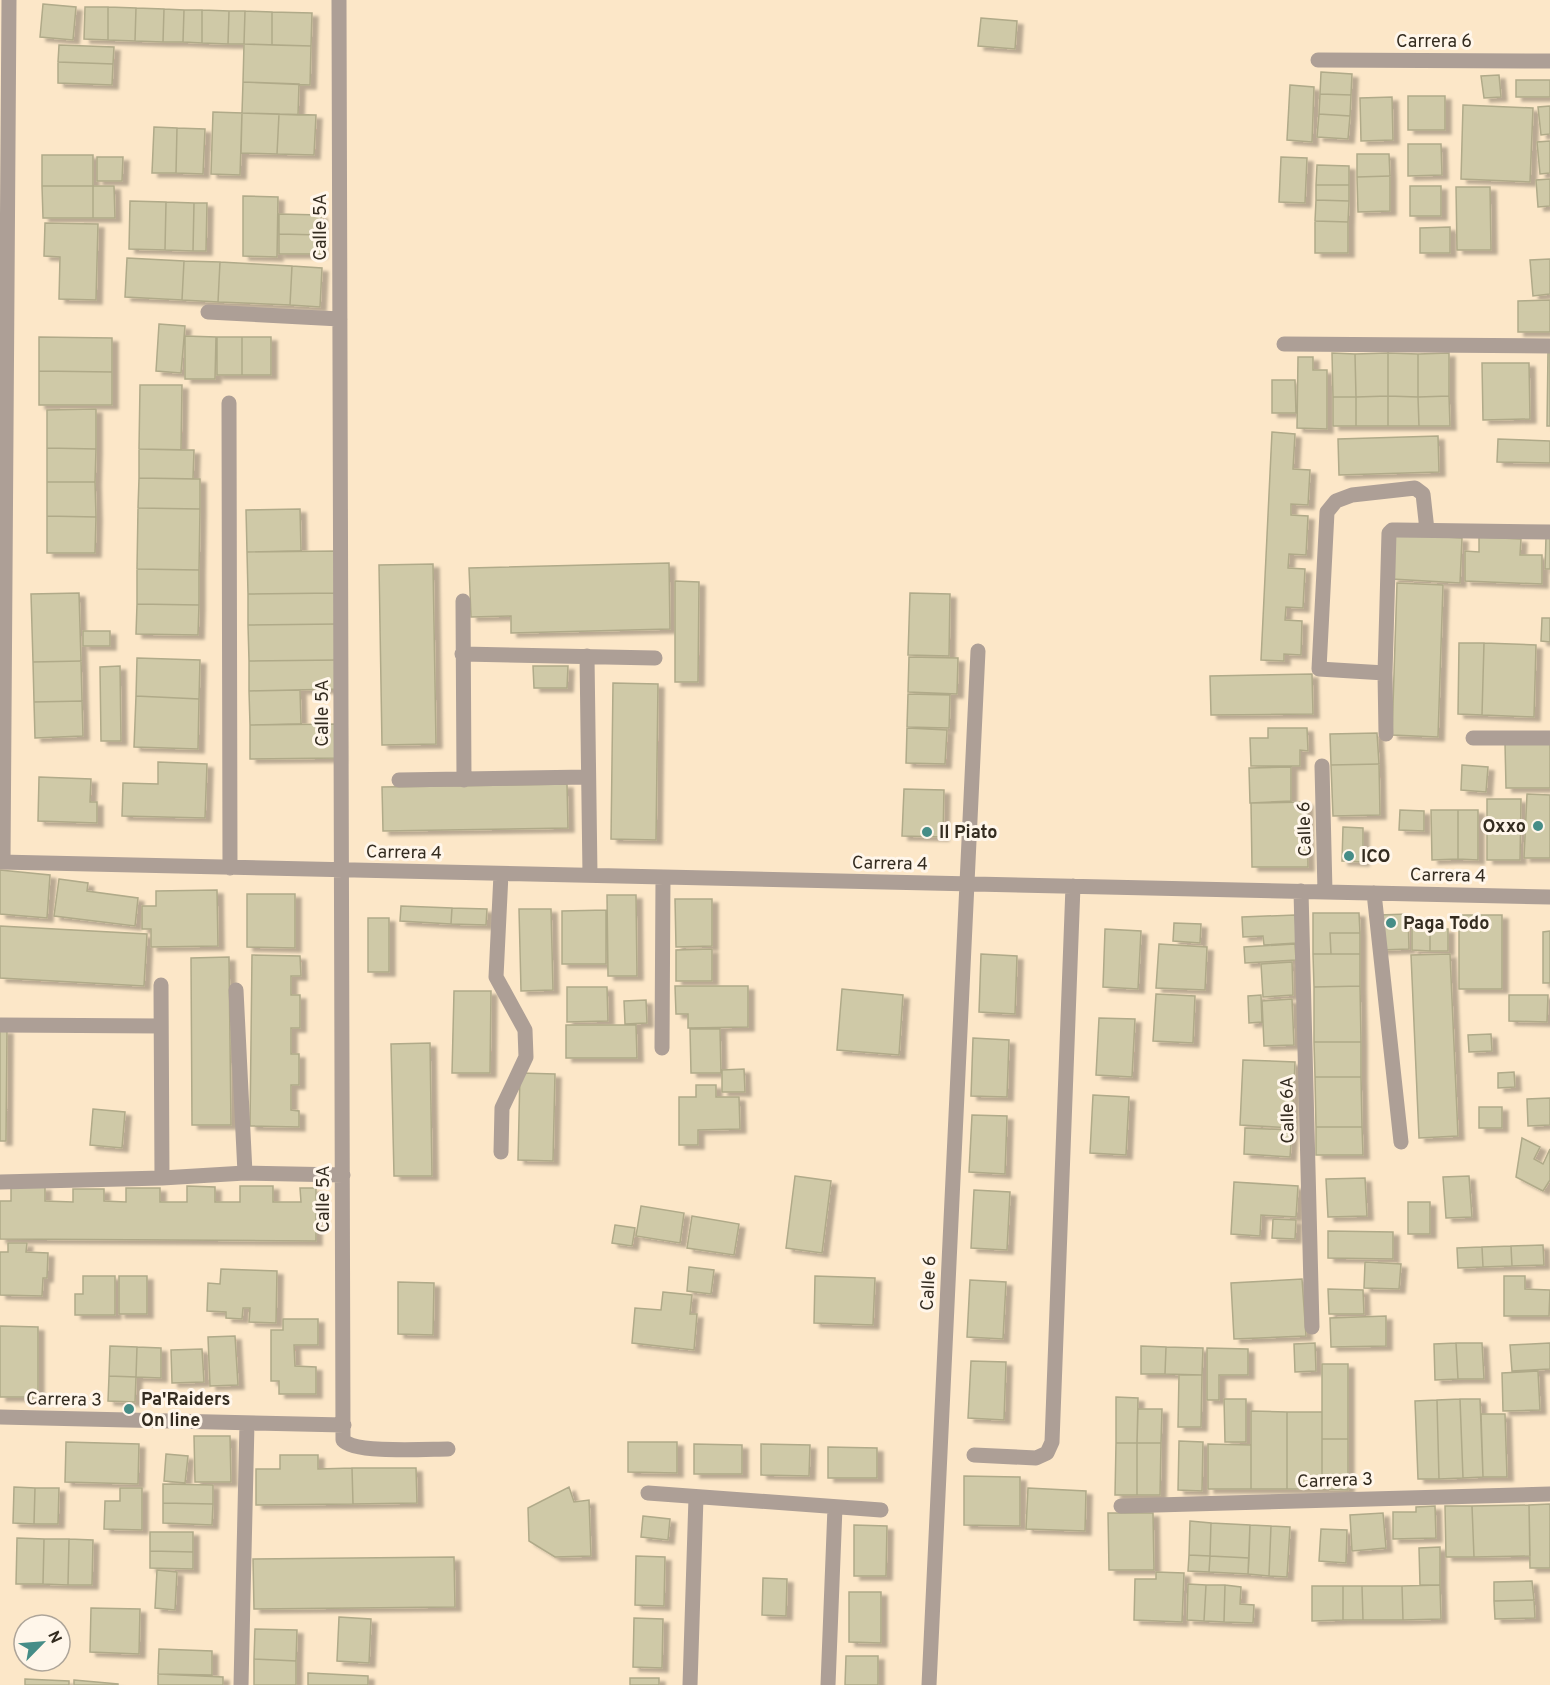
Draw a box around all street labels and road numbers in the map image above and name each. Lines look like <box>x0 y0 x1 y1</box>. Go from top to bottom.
street label: Carrera 6 <box>1396 31 1472 54</box>
street label: Calle 5A <box>310 193 333 261</box>
street label: Calle 5A <box>312 679 335 747</box>
street label: Calle 6 <box>1293 801 1318 857</box>
street label: Carrera 4 <box>366 841 442 866</box>
street label: Carrera 4 <box>852 852 928 877</box>
street label: Carrera 4 <box>1410 864 1486 889</box>
street label: Calle 6A <box>1276 1076 1301 1144</box>
street label: Calle 5A <box>313 1165 336 1233</box>
street label: Calle 6 <box>917 1255 942 1311</box>
street label: Carrera 3 <box>26 1388 102 1413</box>
street label: Carrera 3 <box>1297 1469 1373 1494</box>

